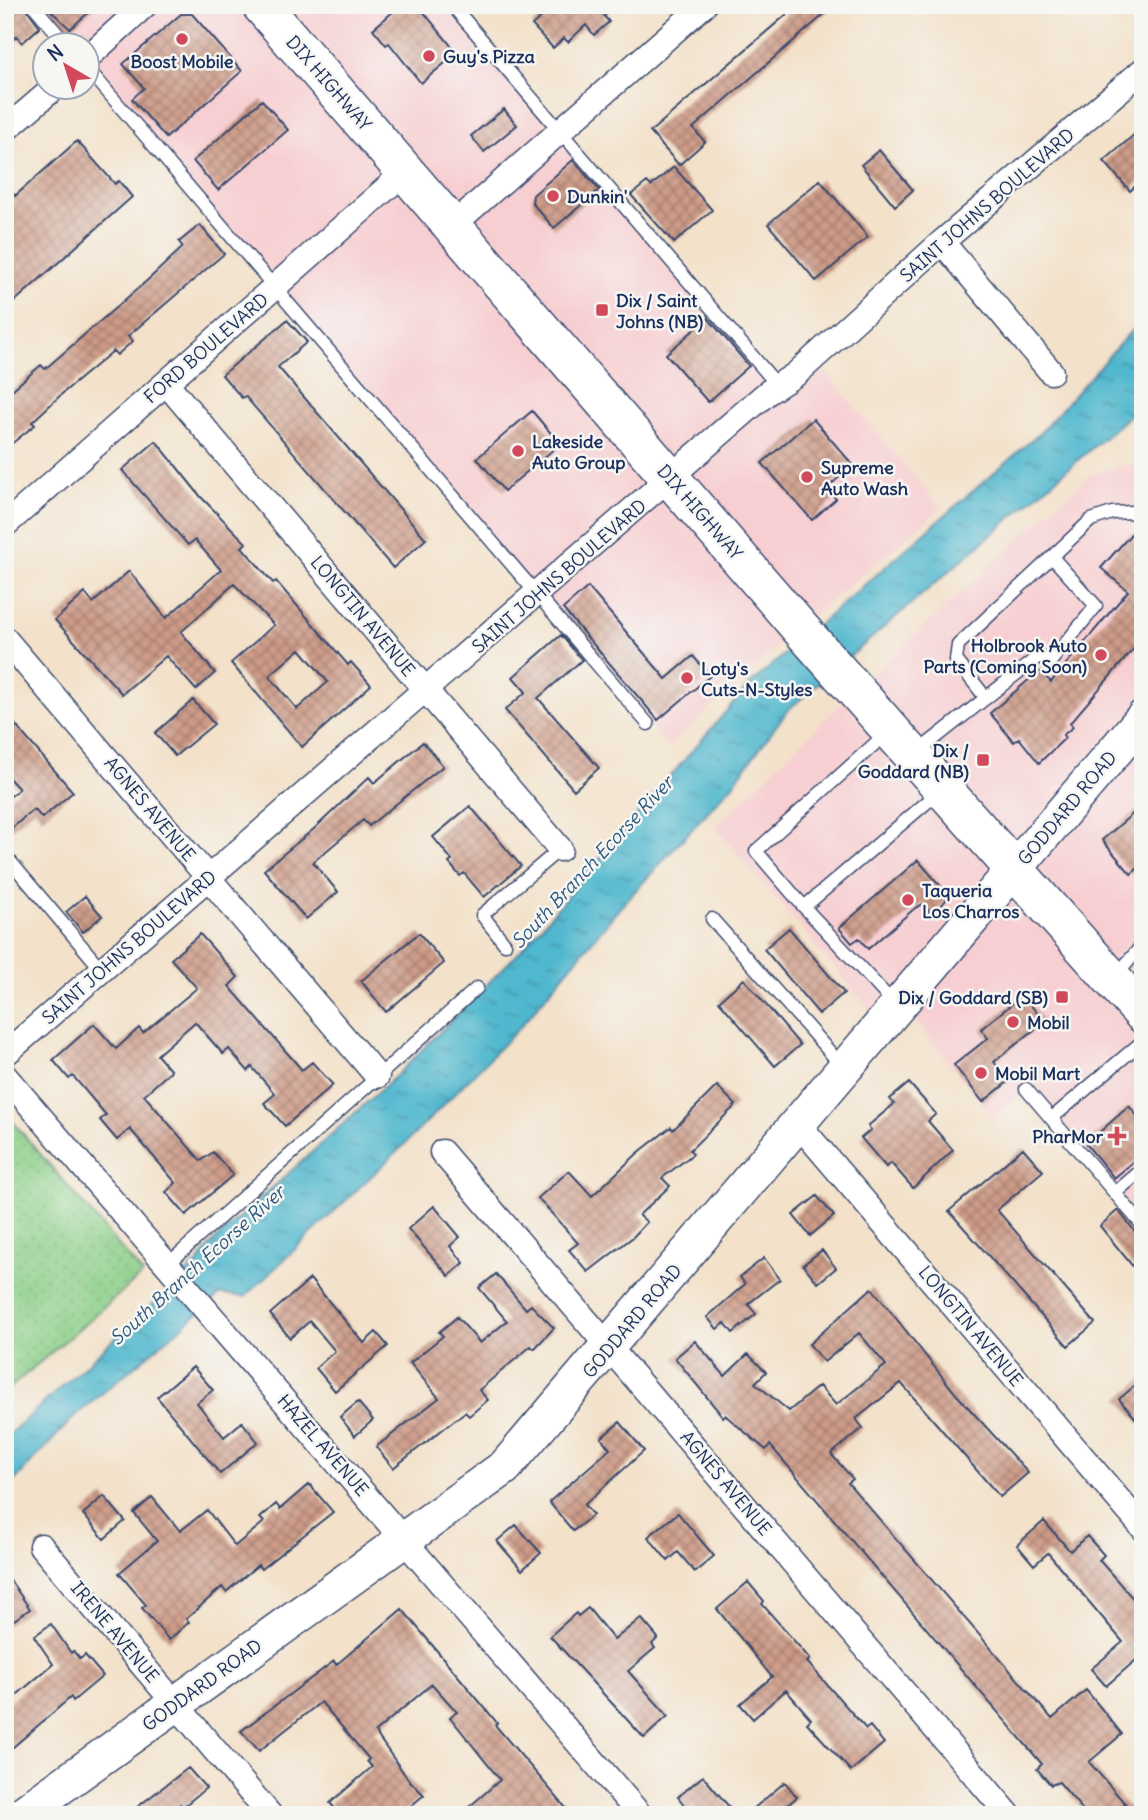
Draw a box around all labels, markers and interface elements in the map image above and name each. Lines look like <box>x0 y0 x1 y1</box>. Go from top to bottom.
marker: Boost Mobile <box>174 31 190 47</box>
street label: DIX HIGHWAY <box>281 31 377 135</box>
north arrow <box>32 32 102 102</box>
text: N <box>43 39 68 66</box>
place label: Guy's Pizza <box>443 45 535 68</box>
marker: Guy's Pizza <box>421 48 437 64</box>
place label: Boost Mobile <box>131 50 234 73</box>
street label: SAINT JOHNS BOULEVARD <box>895 123 1079 287</box>
place label: Dunkin' <box>567 185 628 208</box>
marker: Dunkin' <box>545 188 561 204</box>
street label: FORD BOULEVARD <box>139 288 273 408</box>
place label: Dix / Saint Johns (NB) <box>616 289 703 333</box>
marker: Dix / Saint Johns (NB) <box>594 302 610 318</box>
place label: Lakeside Auto Group <box>532 430 626 474</box>
marker: Lakeside Auto Group <box>510 443 526 459</box>
place label: Supreme Auto Wash <box>821 456 909 500</box>
street label: DIX HIGHWAY <box>652 460 748 564</box>
marker: Supreme Auto Wash <box>799 469 815 485</box>
street label: SAINT JOHNS BOULEVARD <box>467 494 651 658</box>
street label: LONGTIN AVENUE <box>306 551 420 681</box>
place label: Holbrook Auto Parts (Coming Soon) <box>923 634 1087 678</box>
marker: Holbrook Auto Parts (Coming Soon) <box>1093 647 1109 663</box>
place label: Loty's Cuts-N-Styles <box>701 657 812 701</box>
marker: Loty's Cuts-N-Styles <box>679 670 695 686</box>
place label: Dix / Goddard (NB) <box>858 739 969 783</box>
street label: GODDARD ROAD <box>1013 746 1121 870</box>
street label: AGNES AVENUE <box>99 752 201 866</box>
marker: Dix / Goddard (NB) <box>975 752 991 768</box>
water label: South Branch Ecorse River <box>506 769 680 953</box>
street label: SAINT JOHNS BOULEVARD <box>37 865 221 1029</box>
place label: Taqueria Los Charros <box>922 879 1020 923</box>
marker: Taqueria Los Charros <box>900 892 916 908</box>
place label: Dix / Goddard (SB) <box>898 986 1048 1009</box>
marker: Dix / Goddard (SB) <box>1054 989 1070 1005</box>
place label: Mobil <box>1027 1011 1070 1034</box>
marker: Mobil <box>1005 1014 1021 1030</box>
place label: Mobil Mart <box>995 1062 1081 1085</box>
marker: Mobil Mart <box>973 1065 989 1081</box>
place label: PharMor <box>1032 1125 1104 1148</box>
marker: PharMor <box>1109 1128 1125 1144</box>
water label: South Branch Ecorse River <box>105 1179 291 1350</box>
street label: GODDARD ROAD <box>578 1259 686 1383</box>
street label: LONGTIN AVENUE <box>914 1261 1028 1391</box>
street label: HAZEL AVENUE <box>272 1389 374 1501</box>
street label: AGNES AVENUE <box>675 1426 777 1540</box>
street label: IRENE AVENUE <box>66 1577 164 1687</box>
street label: GODDARD ROAD <box>138 1634 266 1736</box>

